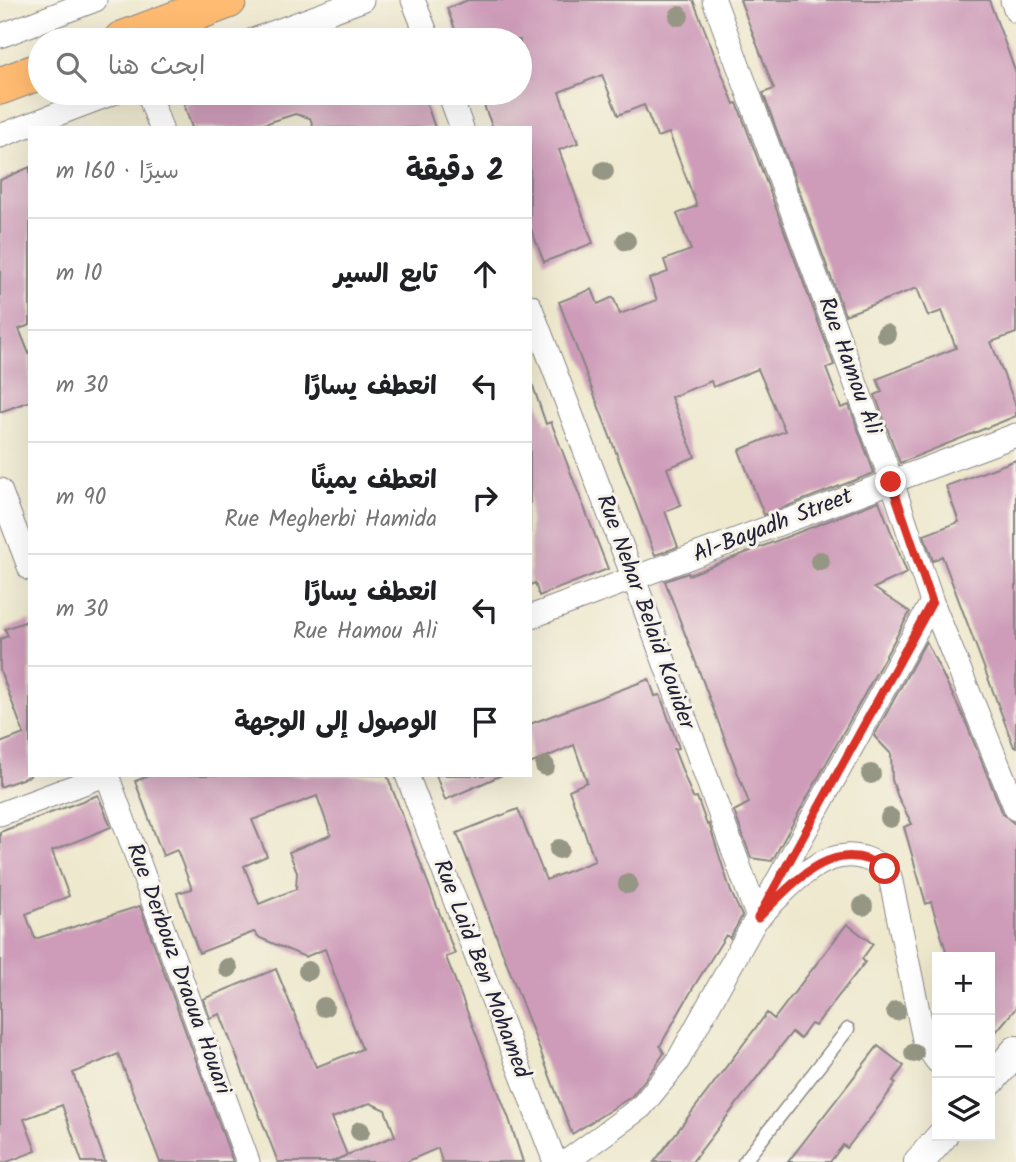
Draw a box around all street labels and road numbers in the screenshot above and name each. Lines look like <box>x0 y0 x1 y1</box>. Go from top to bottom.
street label: Rue Hamou Ali <box>807 292 891 441</box>
street label: Al-Bayadh Street <box>688 479 859 573</box>
street label: Rue Nehar Belaid Kouider <box>586 490 705 736</box>
street label: Rue Derbouz Draoua Houari <box>116 838 241 1101</box>
street label: Rue Laid Ben Mohamed <box>423 854 540 1084</box>

